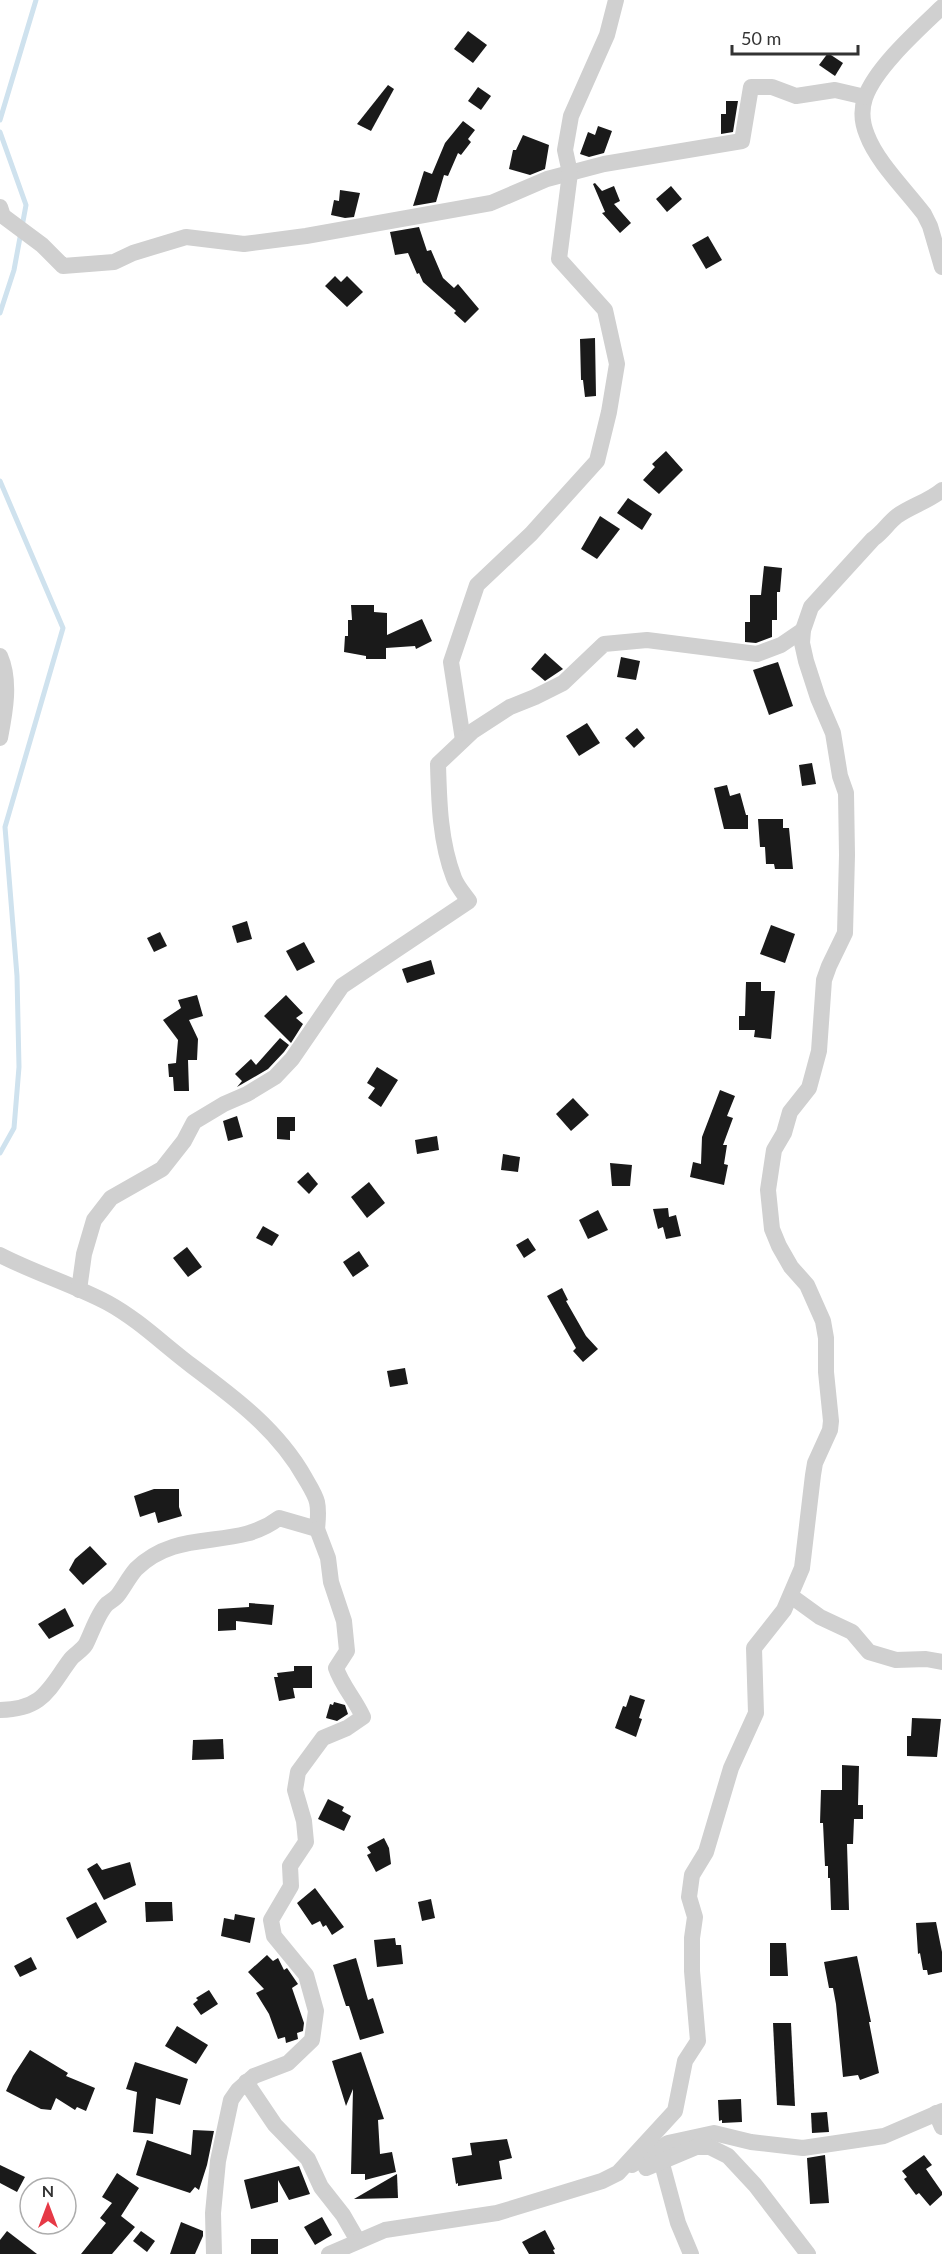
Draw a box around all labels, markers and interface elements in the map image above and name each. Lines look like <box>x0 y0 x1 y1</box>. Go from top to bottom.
scale bar <box>732 18 858 56</box>
text: 50 m <box>741 27 781 49</box>
north arrow <box>18 2176 78 2236</box>
text: N <box>42 2181 54 2200</box>

